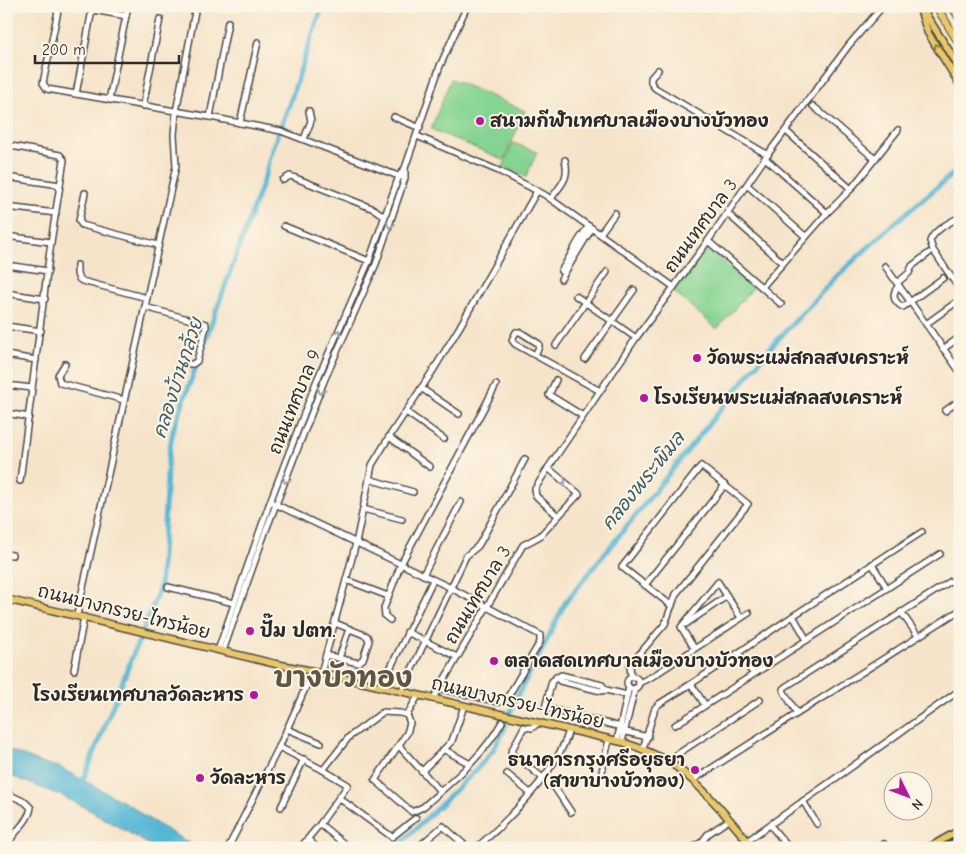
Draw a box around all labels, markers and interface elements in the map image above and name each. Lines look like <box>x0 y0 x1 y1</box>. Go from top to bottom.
scale bar <box>35 32 179 64</box>
text: 200 m <box>42 41 86 59</box>
one-way arrow <box>933 43 943 52</box>
place label: สนามกีฬาเทศบาลเมืองบางบัวทอง <box>490 109 769 132</box>
marker: สนามกีฬาเทศบาลเมืองบางบัวทอง <box>474 115 486 127</box>
street label: ถนนเทศบาล 3 <box>660 175 742 277</box>
one-way arrow <box>386 220 396 228</box>
water label: คลองบ้านกล้วย <box>146 313 208 441</box>
one-way arrow <box>332 329 343 338</box>
place label: วัดพระแม่สกลสงเคราะห์ <box>707 345 909 369</box>
street label: ถนนเทศบาล 9 <box>264 347 326 457</box>
marker: วัดพระแม่สกลสงเคราะห์ <box>691 352 703 364</box>
place label: โรงเรียนพระแม่สกลสงเคราะห์ <box>653 385 903 409</box>
one-way arrow <box>316 386 326 394</box>
marker: โรงเรียนพระแม่สกลสงเคราะห์ <box>638 392 650 404</box>
water label: คลองพระพิมล <box>596 426 690 534</box>
one-way arrow <box>281 475 292 484</box>
one-way arrow <box>558 475 567 484</box>
street label: ถนนเทศบาล 3 <box>441 542 515 648</box>
street label: ถนนบางกรวย-ไทรน้อย <box>36 577 213 644</box>
place label: ปั๊ม ปตท. <box>260 613 336 642</box>
marker: ปั๊ม ปตท. <box>244 625 256 637</box>
place label: ตลาดสดเทศบาลเมืองบางบัวทอง <box>504 649 774 672</box>
marker: ตลาดสดเทศบาลเมืองบางบัวทอง <box>488 655 500 667</box>
district label: บางบัวทอง <box>273 661 413 694</box>
street label: ถนนบางกรวย-ไทรน้อย <box>429 670 607 733</box>
place label: โรงเรียนเทศบาลวัดละหาร <box>32 683 244 706</box>
marker: โรงเรียนเทศบาลวัดละหาร <box>248 689 260 701</box>
place label: ธนาคารกรุงศรีอยุธยา (สาขาบางบัวทอง) <box>508 748 685 792</box>
marker: ธนาคารกรุงศรีอยุธยา (สาขาบางบัวทอง) <box>689 764 701 776</box>
place label: วัดละหาร <box>210 767 286 789</box>
marker: วัดละหาร <box>194 772 206 784</box>
north arrow <box>884 772 934 822</box>
text: N <box>908 795 927 813</box>

